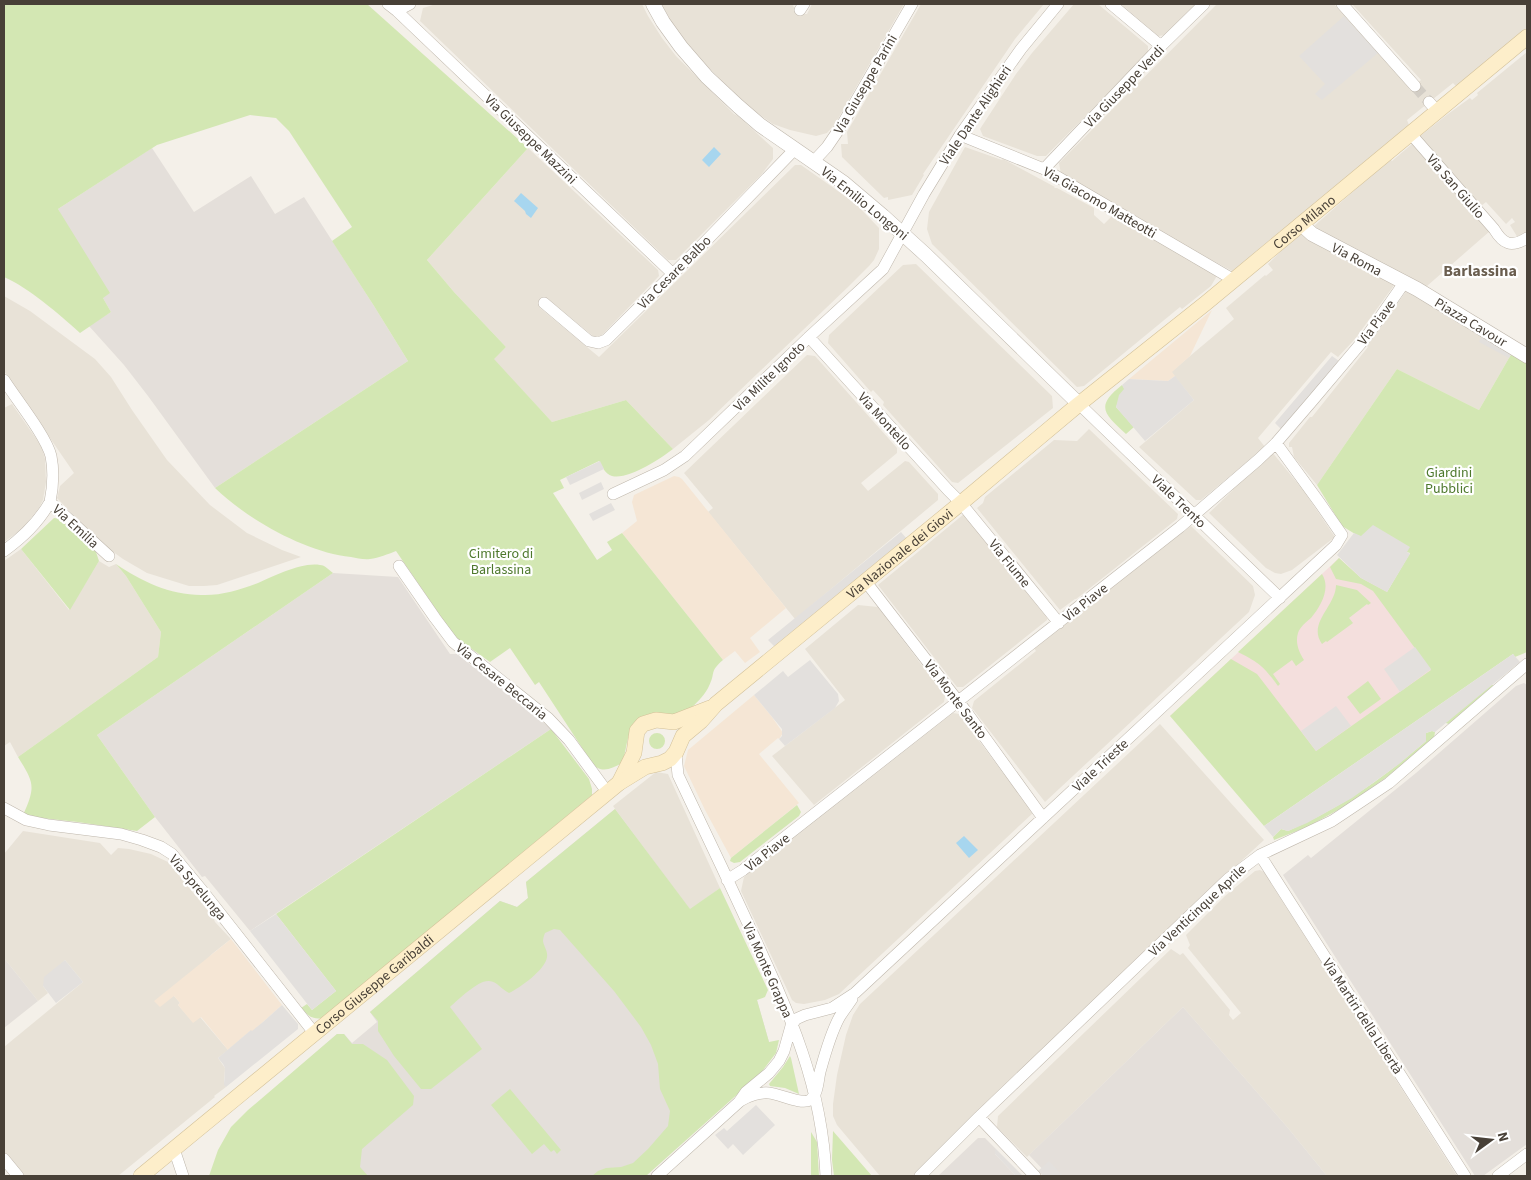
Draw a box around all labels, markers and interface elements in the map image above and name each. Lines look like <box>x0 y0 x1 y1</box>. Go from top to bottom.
street label: Via Giuseppe Parini <box>829 31 903 138</box>
street label: Via Giuseppe Verdi <box>1080 41 1169 133</box>
street label: Viale Dante Alighieri <box>935 62 1017 169</box>
street label: Via Giuseppe Mazzini <box>479 90 581 189</box>
street label: Via San Giulio <box>1422 150 1489 223</box>
street label: Via Emilio Longoni <box>816 162 913 245</box>
street label: Via Giacomo Matteotti <box>1039 162 1160 244</box>
street label: Corso Milano <box>1269 191 1340 255</box>
street label: Via Cesare Balbo <box>633 231 716 314</box>
street label: Via Roma <box>1328 238 1385 282</box>
district label: Barlassina <box>1443 260 1517 282</box>
street label: Piazza Cavour <box>1430 293 1511 352</box>
street label: Via Piave <box>1353 296 1401 350</box>
street label: Via Milite Ignoto <box>729 337 810 416</box>
street label: Via Montello <box>853 388 916 455</box>
park label: Giardini Pubblici <box>1425 463 1473 499</box>
street label: Viale Trento <box>1146 470 1210 533</box>
street label: Via Emilia <box>48 500 103 553</box>
street label: Via Nazionale dei Giovi <box>843 504 958 604</box>
street label: Via Fiume <box>984 535 1035 592</box>
park label: Cimitero di Barlassina <box>469 544 533 580</box>
street label: Via Piave <box>1059 579 1112 627</box>
street label: Via Cesare Beccaria <box>451 639 551 725</box>
street label: Via Monte Santo <box>919 656 992 743</box>
street label: Viale Trieste <box>1068 734 1133 797</box>
street label: Via Piave <box>741 829 794 877</box>
street label: Via Sprelunga <box>164 851 231 925</box>
street label: Via Venticinque Aprile <box>1144 860 1251 961</box>
street label: Via Monte Grappa <box>737 919 797 1021</box>
street label: Corso Giuseppe Garibaldi <box>311 930 438 1040</box>
street label: Via Martiri della Libertà <box>1317 955 1407 1079</box>
north arrow <box>1466 1115 1516 1165</box>
text: N <box>1492 1130 1513 1144</box>

